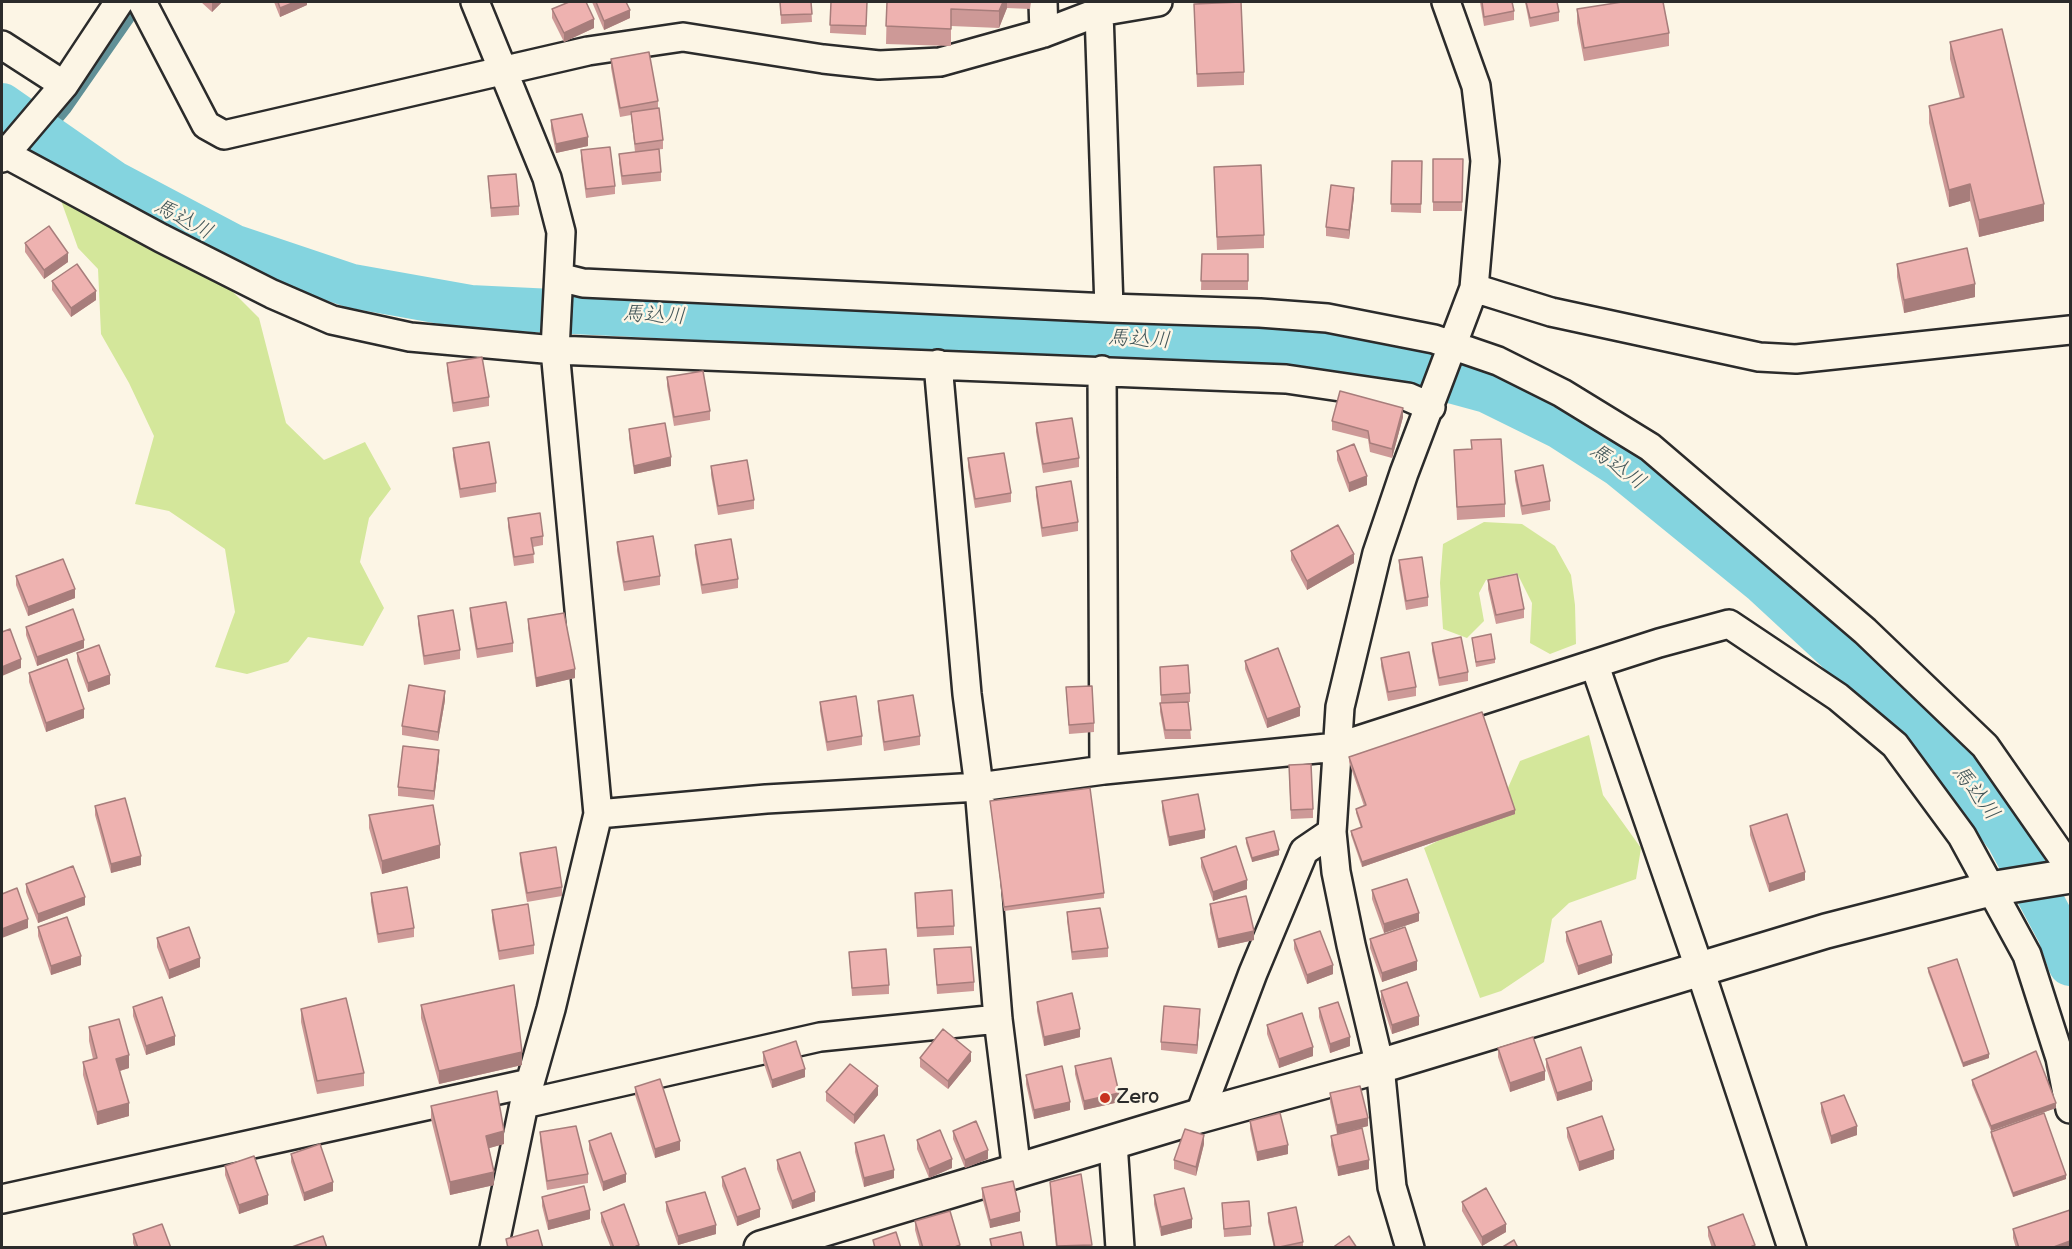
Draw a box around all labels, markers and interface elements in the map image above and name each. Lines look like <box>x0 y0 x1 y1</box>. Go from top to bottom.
water label: 馬込川 <box>149 194 217 246</box>
water label: 馬込川 <box>622 302 686 330</box>
water label: 馬込川 <box>1107 326 1171 354</box>
water label: 馬込川 <box>1584 438 1650 496</box>
water label: 馬込川 <box>1946 760 2004 826</box>
place label: Zero <box>1117 1086 1159 1110</box>
marker: Zero <box>1098 1091 1112 1105</box>

